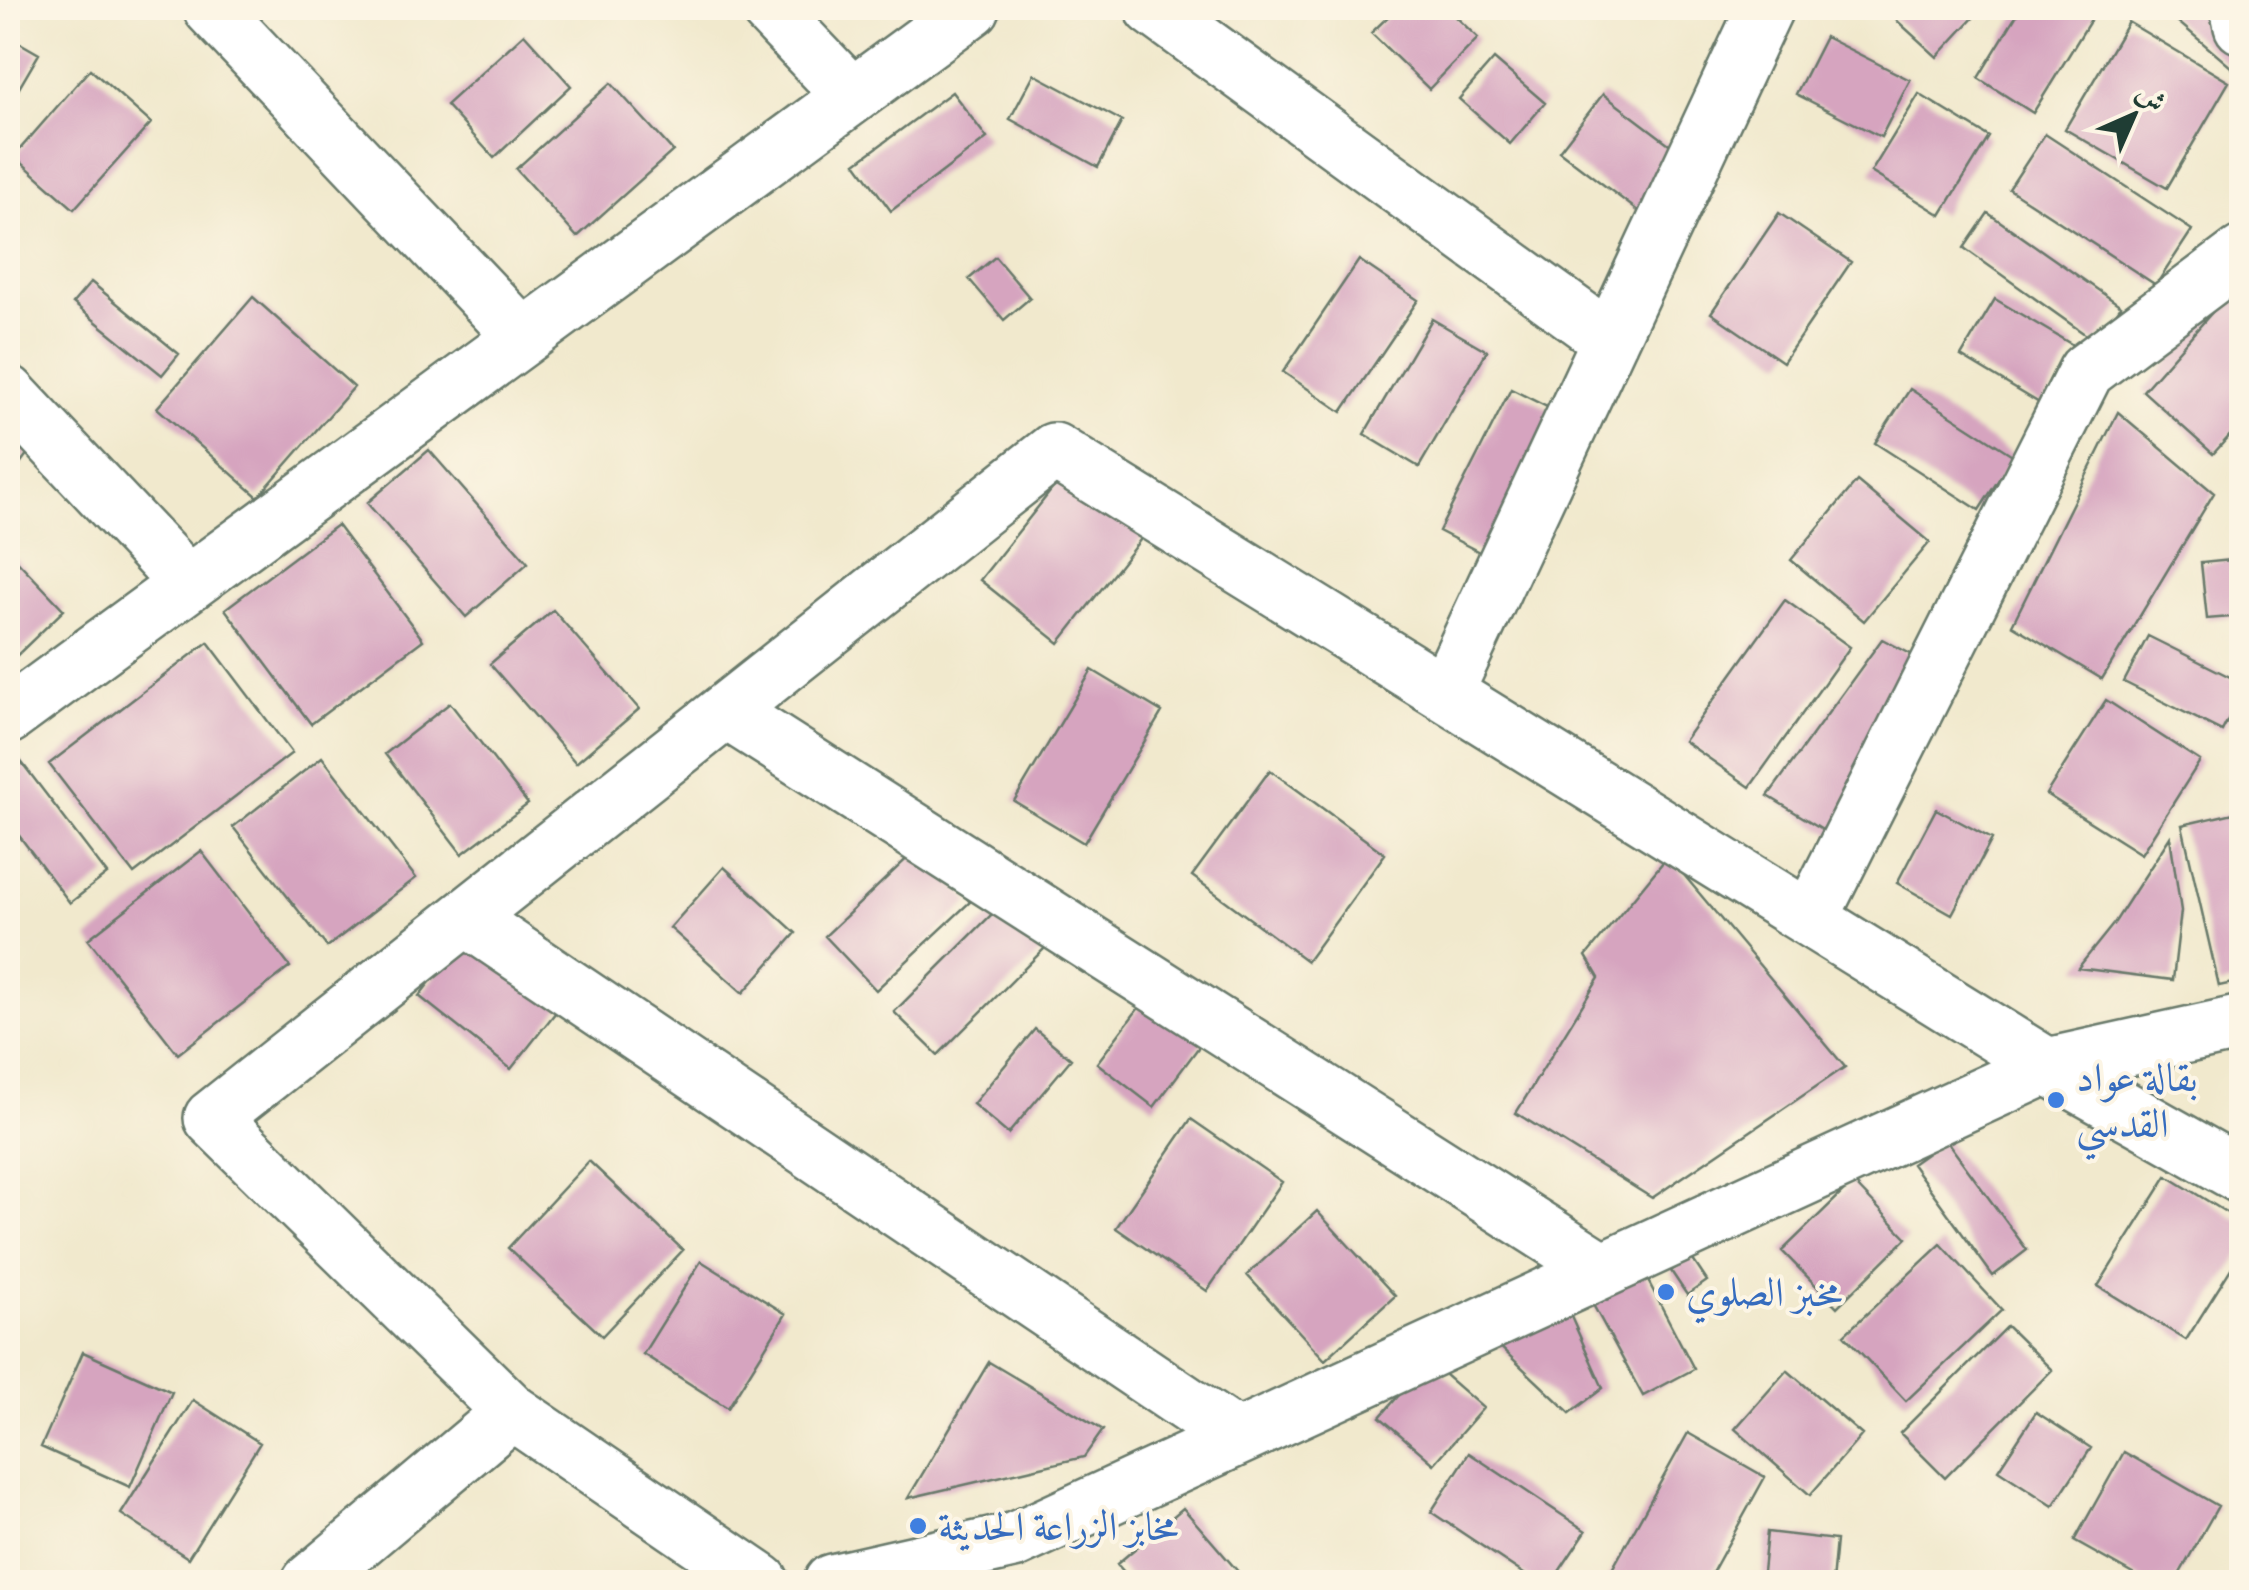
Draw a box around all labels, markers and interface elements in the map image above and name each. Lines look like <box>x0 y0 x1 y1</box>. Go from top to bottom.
north arrow <box>2084 65 2184 165</box>
text: ش <box>2129 75 2174 120</box>
place label: بقالة عواد القدسي <box>2076 1053 2198 1161</box>
marker: بقالة عواد القدسي <box>2045 1089 2067 1111</box>
place label: مخبز الصلوي <box>1686 1268 1843 1324</box>
marker: مخبز الصلوي <box>1655 1281 1677 1303</box>
place label: مخابز الزراعة الحديثة <box>938 1502 1178 1551</box>
marker: مخابز الزراعة الحديثة <box>907 1515 929 1537</box>

